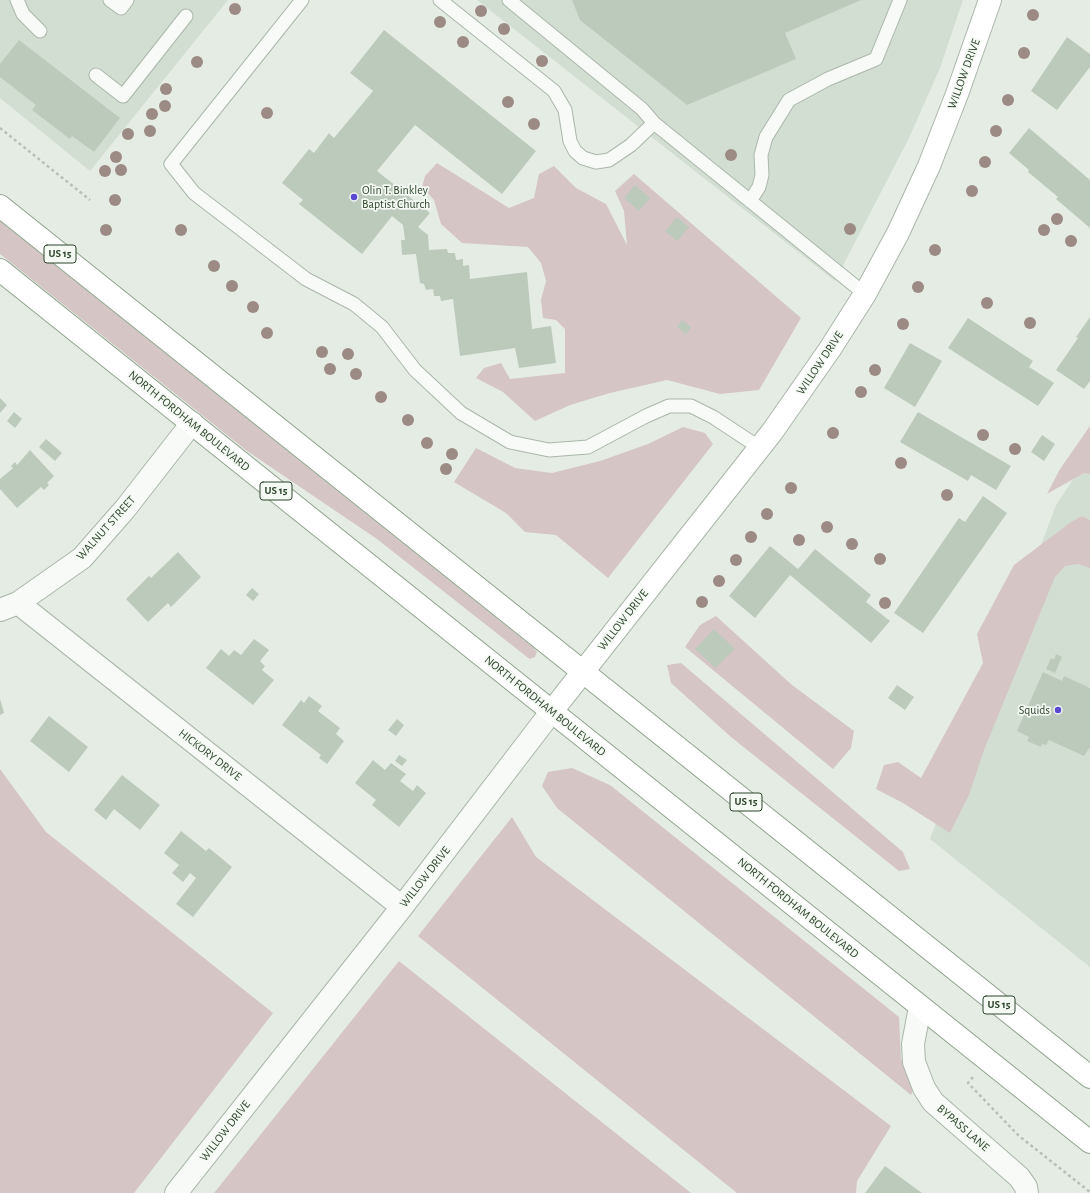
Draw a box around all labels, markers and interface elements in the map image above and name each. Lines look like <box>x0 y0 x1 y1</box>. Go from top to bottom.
street label: WILLOW DRIVE <box>945 37 983 111</box>
place label: Olin T. Binkley Baptist Church <box>362 183 430 211</box>
marker: Olin T. Binkley Baptist Church <box>349 192 359 202</box>
road number: US 15 <box>44 245 76 263</box>
street label: WILLOW DRIVE <box>793 328 847 398</box>
street label: NORTH FORDHAM BOULEVARD <box>125 368 253 474</box>
road number: US 15 <box>260 482 292 500</box>
street label: WALNUT STREET <box>73 493 139 563</box>
street label: WILLOW DRIVE <box>595 587 651 653</box>
street label: NORTH FORDHAM BOULEVARD <box>481 653 609 759</box>
place label: Squids <box>1019 703 1050 717</box>
marker: Squids <box>1053 705 1063 715</box>
street label: HICKORY DRIVE <box>176 726 244 784</box>
road number: US 15 <box>730 793 762 811</box>
street label: WILLOW DRIVE <box>397 844 453 910</box>
street label: NORTH FORDHAM BOULEVARD <box>734 855 862 961</box>
road number: US 15 <box>983 996 1015 1014</box>
street label: WILLOW DRIVE <box>197 1098 253 1164</box>
street label: BYPASS LANE <box>934 1101 992 1155</box>

